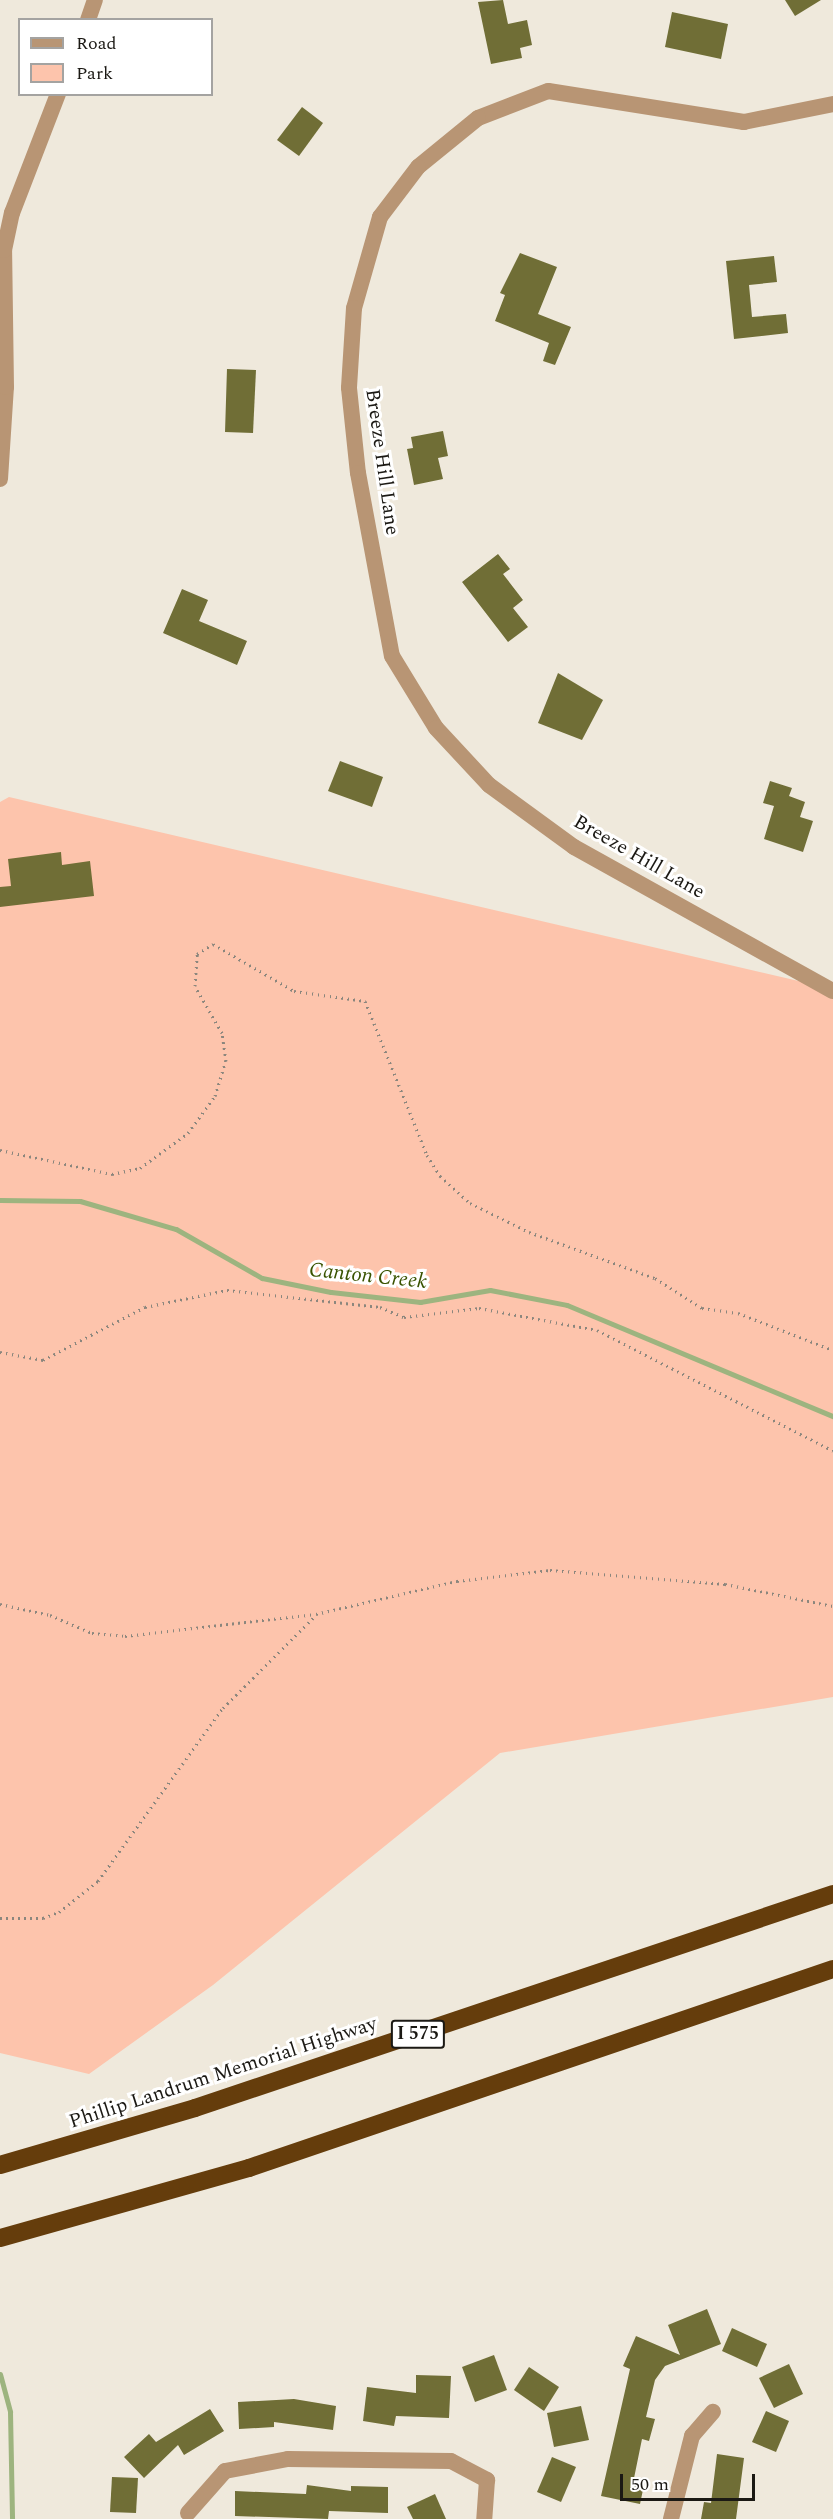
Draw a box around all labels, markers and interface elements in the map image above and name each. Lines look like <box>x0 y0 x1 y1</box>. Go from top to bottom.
legend <box>18 18 213 96</box>
text: Road <box>76 30 117 57</box>
text: Park <box>76 60 113 87</box>
street label: Breeze Hill Lane <box>360 387 404 537</box>
street label: Breeze Hill Lane <box>569 810 709 904</box>
water label: Canton Creek <box>308 1257 428 1295</box>
street label: Phillip Landrum Memorial Highway <box>66 2012 380 2134</box>
road number: I 575 <box>390 2019 446 2049</box>
scale bar <box>623 2462 758 2500</box>
text: 50 m <box>631 2471 669 2498</box>

